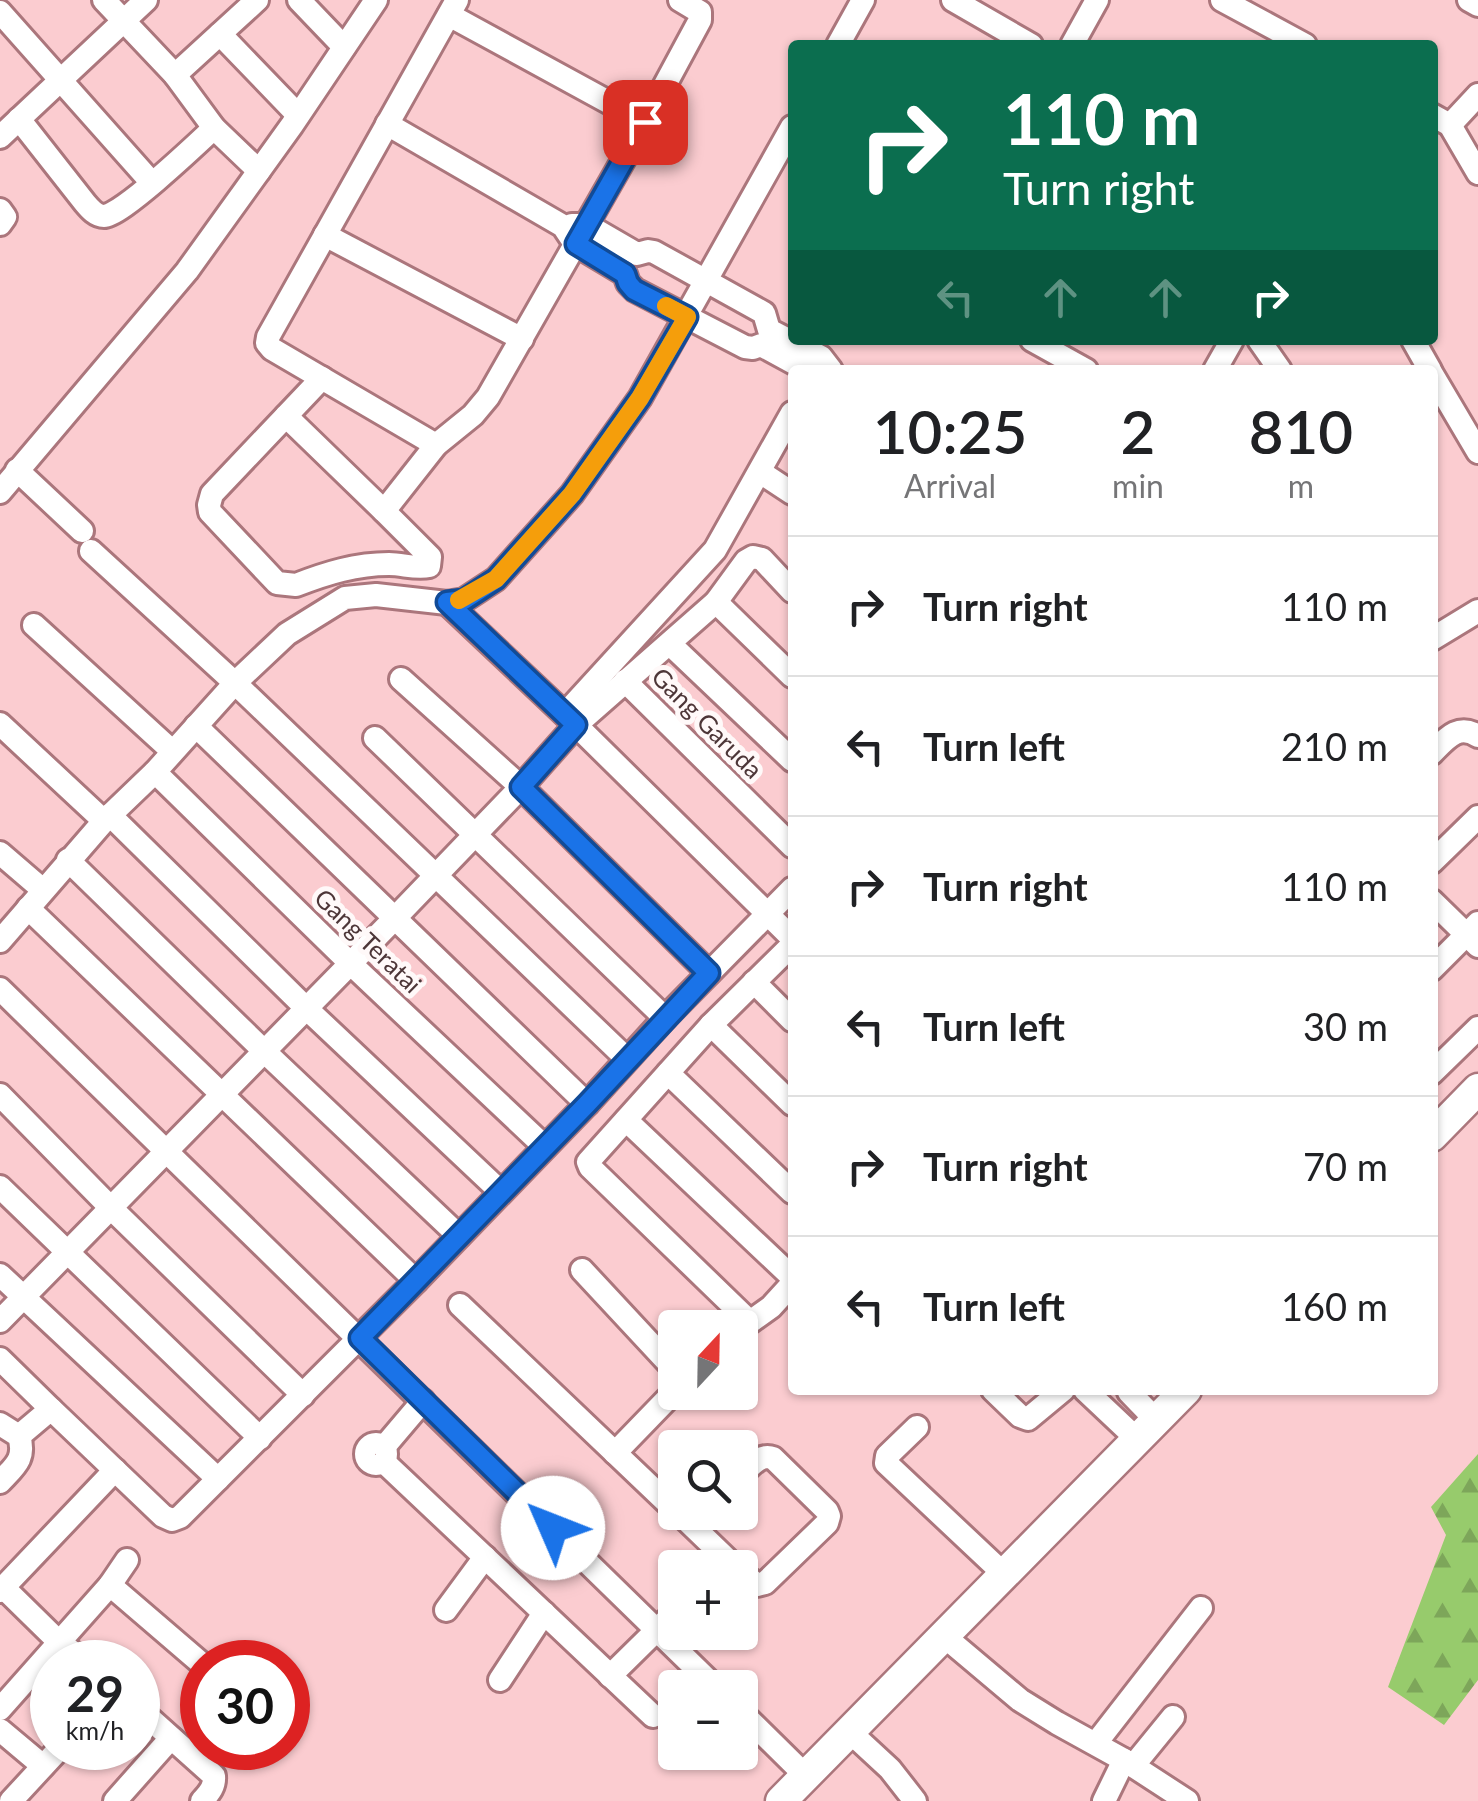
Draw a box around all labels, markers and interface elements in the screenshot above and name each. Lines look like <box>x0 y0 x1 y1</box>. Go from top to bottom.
text: 110 m <box>1003 76 1200 160</box>
pin <box>603 80 688 165</box>
icon: right <box>838 80 968 210</box>
icon: arrive <box>618 95 673 150</box>
text: Turn right <box>1003 161 1194 215</box>
icon: left <box>928 270 983 325</box>
icon: ahead <box>1033 270 1088 325</box>
icon: ahead <box>1138 270 1193 325</box>
icon: right <box>1243 270 1298 325</box>
text: 10:25 <box>873 395 1027 467</box>
text: 2 <box>1121 395 1155 467</box>
text: 810 <box>1249 395 1353 467</box>
text: Arrival <box>904 466 996 505</box>
text: min <box>1112 466 1164 505</box>
text: m <box>1288 466 1314 505</box>
icon: right <box>838 579 893 634</box>
text: Turn right <box>923 583 1088 629</box>
text: 110 m <box>1281 583 1388 629</box>
street label: Gang Garuda <box>646 661 769 784</box>
icon: left <box>838 719 893 774</box>
text: Turn left <box>923 723 1065 769</box>
text: 210 m <box>1281 723 1388 769</box>
icon: right <box>838 859 893 914</box>
text: Turn right <box>923 863 1088 909</box>
text: 110 m <box>1281 863 1388 909</box>
street label: Gang Teratai <box>309 882 428 999</box>
icon: left <box>838 999 893 1054</box>
text: Turn left <box>923 1003 1065 1049</box>
text: 30 m <box>1303 1003 1388 1049</box>
icon: right <box>838 1139 893 1194</box>
text: Turn right <box>923 1143 1088 1189</box>
text: 70 m <box>1303 1143 1388 1189</box>
icon: left <box>838 1279 893 1334</box>
text: Turn left <box>923 1283 1065 1329</box>
text: 160 m <box>1281 1283 1388 1329</box>
north arrow <box>658 1310 758 1410</box>
map controls <box>658 1310 758 1770</box>
button: search <box>658 1430 758 1530</box>
position arrow <box>501 1476 605 1580</box>
button: + <box>658 1550 758 1650</box>
speed limit sign: 30 <box>180 1640 310 1770</box>
text: 29 <box>66 1663 124 1723</box>
button: − <box>658 1670 758 1770</box>
text: km/h <box>66 1715 124 1745</box>

